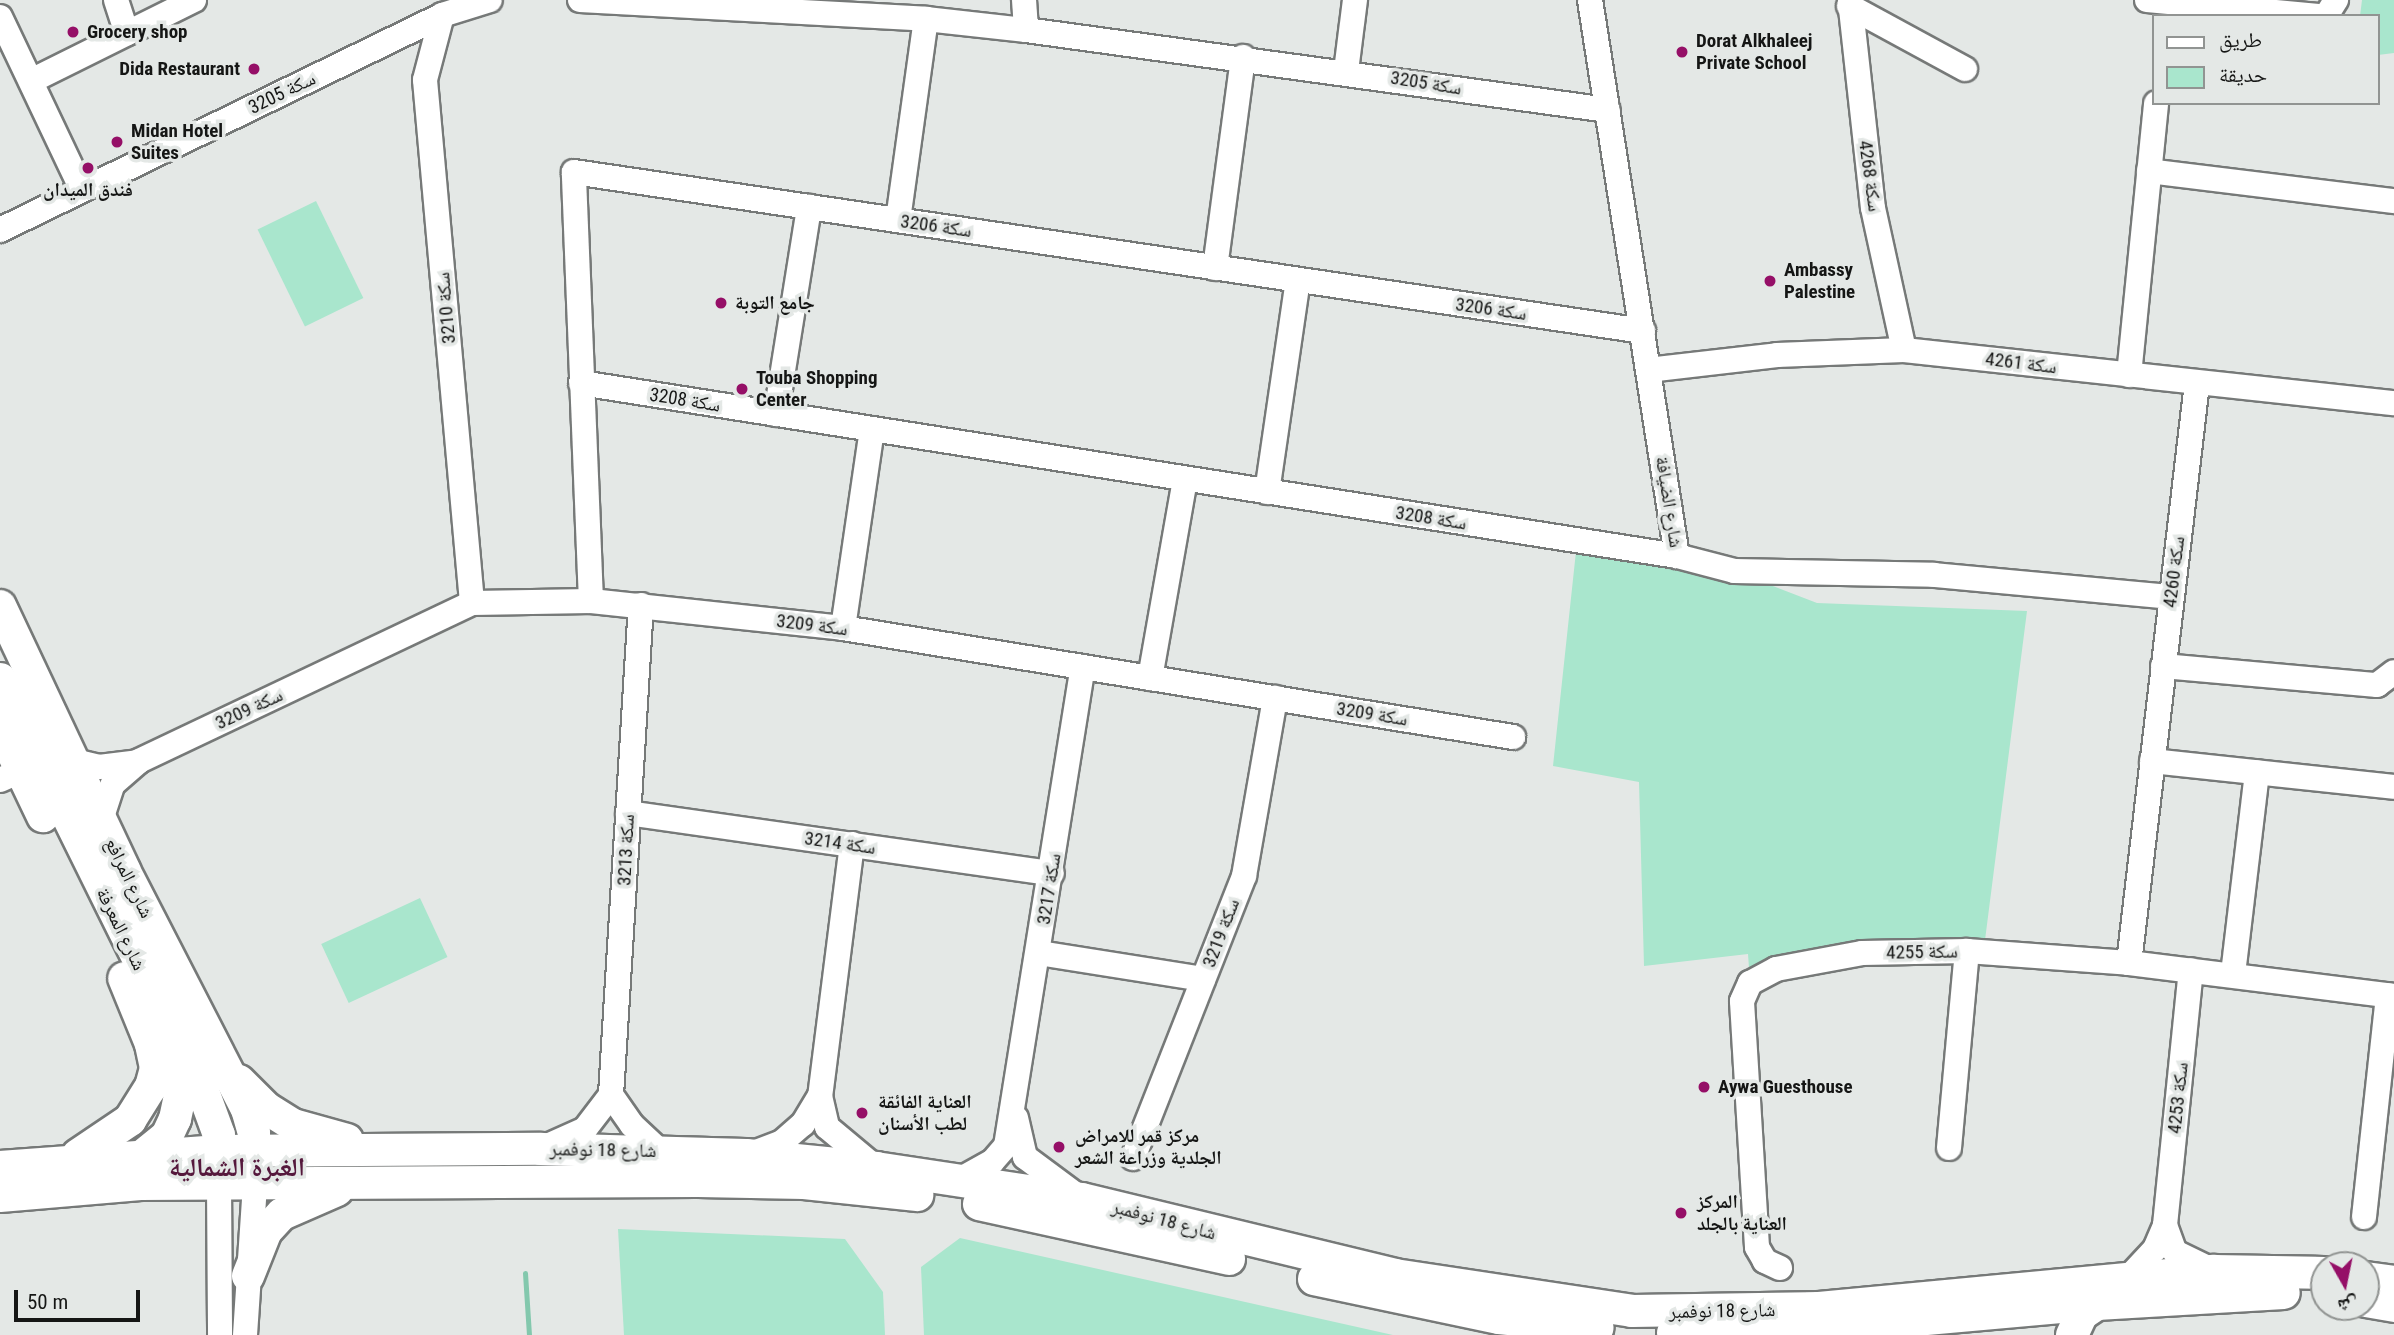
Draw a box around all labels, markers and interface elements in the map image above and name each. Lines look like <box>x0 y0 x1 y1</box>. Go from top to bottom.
legend <box>2152 14 2380 105</box>
place label: Grocery shop <box>87 21 188 43</box>
marker: Grocery shop <box>65 24 81 40</box>
text: طريق <box>2219 28 2262 52</box>
place label: Dorat Alkhaleej Private School <box>1696 30 1813 74</box>
marker: Dorat Alkhaleej Private School <box>1674 44 1690 60</box>
place label: Dida Restaurant <box>119 58 240 80</box>
marker: Dida Restaurant <box>246 61 262 77</box>
text: حديقة <box>2219 63 2267 87</box>
street label: سكة 3205 <box>1389 66 1463 100</box>
street label: سكة 3205 <box>245 67 319 119</box>
place label: Midan Hotel Suites <box>131 120 223 164</box>
marker: Midan Hotel Suites <box>109 134 125 150</box>
street label: سكة 4268 <box>1854 139 1886 213</box>
marker: فندق الميدان <box>80 160 96 176</box>
place label: فندق الميدان <box>43 179 133 201</box>
street label: سكة 3206 <box>899 210 973 242</box>
place label: Ambassy Palestine <box>1784 259 1855 303</box>
street label: سكة 3210 <box>432 271 460 345</box>
marker: Ambassy Palestine <box>1762 273 1778 289</box>
place label: جامع التوبة <box>735 292 815 314</box>
street label: سكة 3206 <box>1454 293 1528 325</box>
marker: جامع التوبة <box>713 295 729 311</box>
street label: سكة 4261 <box>1984 347 2058 379</box>
place label: Touba Shopping Center <box>756 367 878 411</box>
marker: Touba Shopping Center <box>734 381 750 397</box>
street label: سكة 3208 <box>648 383 722 417</box>
street label: شارع الضيافة <box>1651 455 1687 549</box>
street label: سكة 3208 <box>1394 501 1468 535</box>
street label: سكة 4260 <box>2158 535 2190 609</box>
street label: سكة 3209 <box>775 609 849 641</box>
street label: سكة 3209 <box>212 684 286 734</box>
street label: سكة 3209 <box>1335 697 1409 731</box>
street label: سكة 3213 <box>613 814 639 886</box>
street label: سكة 3214 <box>803 827 877 859</box>
street label: شارع المرافع <box>100 834 158 922</box>
street label: سكة 3217 <box>1032 852 1066 926</box>
street label: شارع المعرفة <box>91 884 151 974</box>
street label: سكة 3219 <box>1198 895 1244 971</box>
street label: سكة 4255 <box>1886 940 1958 964</box>
street label: سكة 4253 <box>2163 1061 2193 1135</box>
place label: Aywa Guesthouse <box>1718 1076 1853 1098</box>
marker: Aywa Guesthouse <box>1696 1079 1712 1095</box>
place label: العناية الفائقة لطب الأسنان <box>878 1091 972 1135</box>
marker: العناية الفائقة لطب الأسنان <box>852 1103 872 1123</box>
place label: مركز قمر للامراض الجلدية وزراعة الشعر <box>1075 1125 1222 1169</box>
marker: مركز قمر للامراض الجلدية وزراعة الشعر <box>1049 1137 1069 1157</box>
street label: شارع 18 نوفمبر <box>549 1138 657 1162</box>
district label: الغبرة الشمالية <box>169 1152 305 1184</box>
place label: المركز العناية بالجلد <box>1697 1191 1787 1235</box>
street label: شارع 18 نوفمبر <box>1109 1195 1219 1245</box>
marker: المركز العناية بالجلد <box>1671 1203 1691 1223</box>
north arrow <box>2310 1251 2380 1321</box>
scale bar <box>18 1276 144 1320</box>
text: 50 m <box>27 1290 68 1314</box>
text: ش <box>2336 1292 2360 1318</box>
street label: شارع 18 نوفمبر <box>1668 1299 1776 1323</box>

